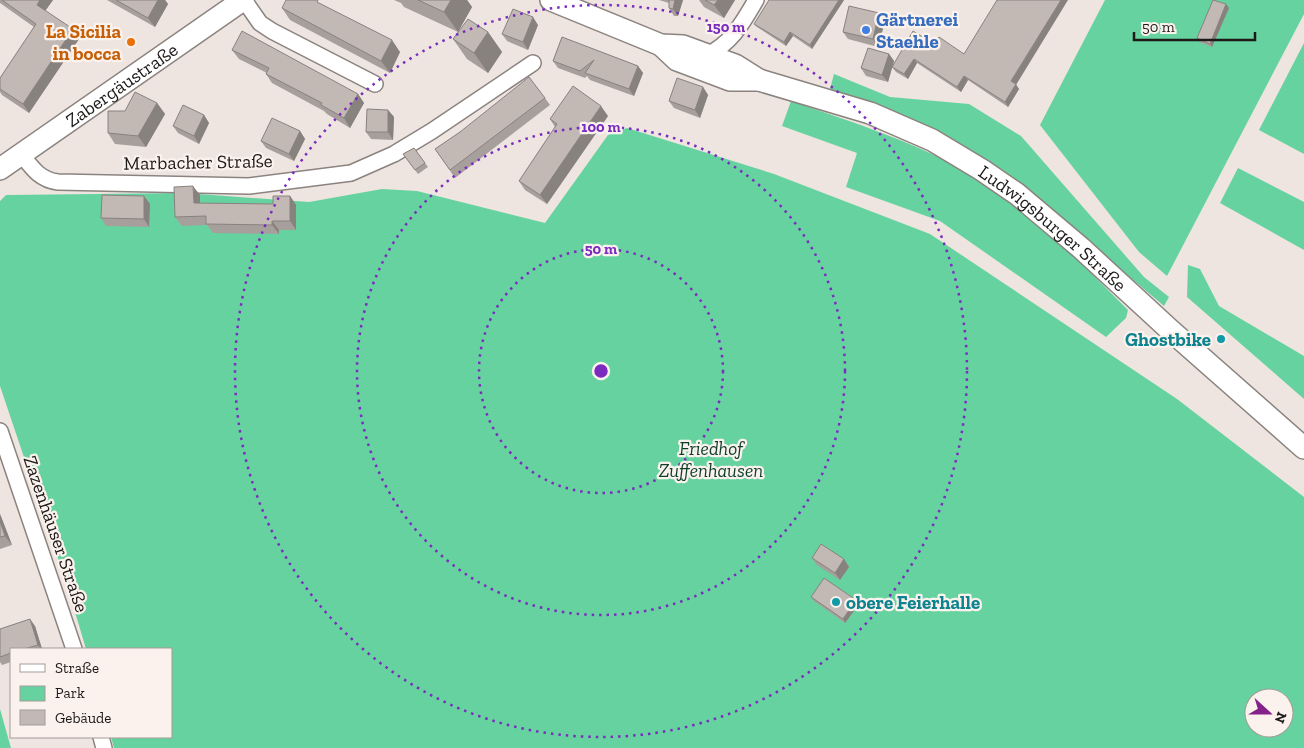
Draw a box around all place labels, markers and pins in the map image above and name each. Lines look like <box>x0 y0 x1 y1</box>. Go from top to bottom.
place label: Gärtnerei Staehle <box>876 8 959 53</box>
place label: La Sicilia in bocca <box>46 20 121 65</box>
marker: Gärtnerei Staehle <box>860 24 872 36</box>
marker: La Sicilia in bocca <box>125 36 137 48</box>
place label: Ghostbike <box>1125 328 1211 351</box>
marker: Ghostbike <box>1215 333 1227 345</box>
centre of rings <box>592 362 610 380</box>
place label: obere Feierhalle <box>846 591 980 614</box>
marker: obere Feierhalle <box>830 596 842 608</box>

